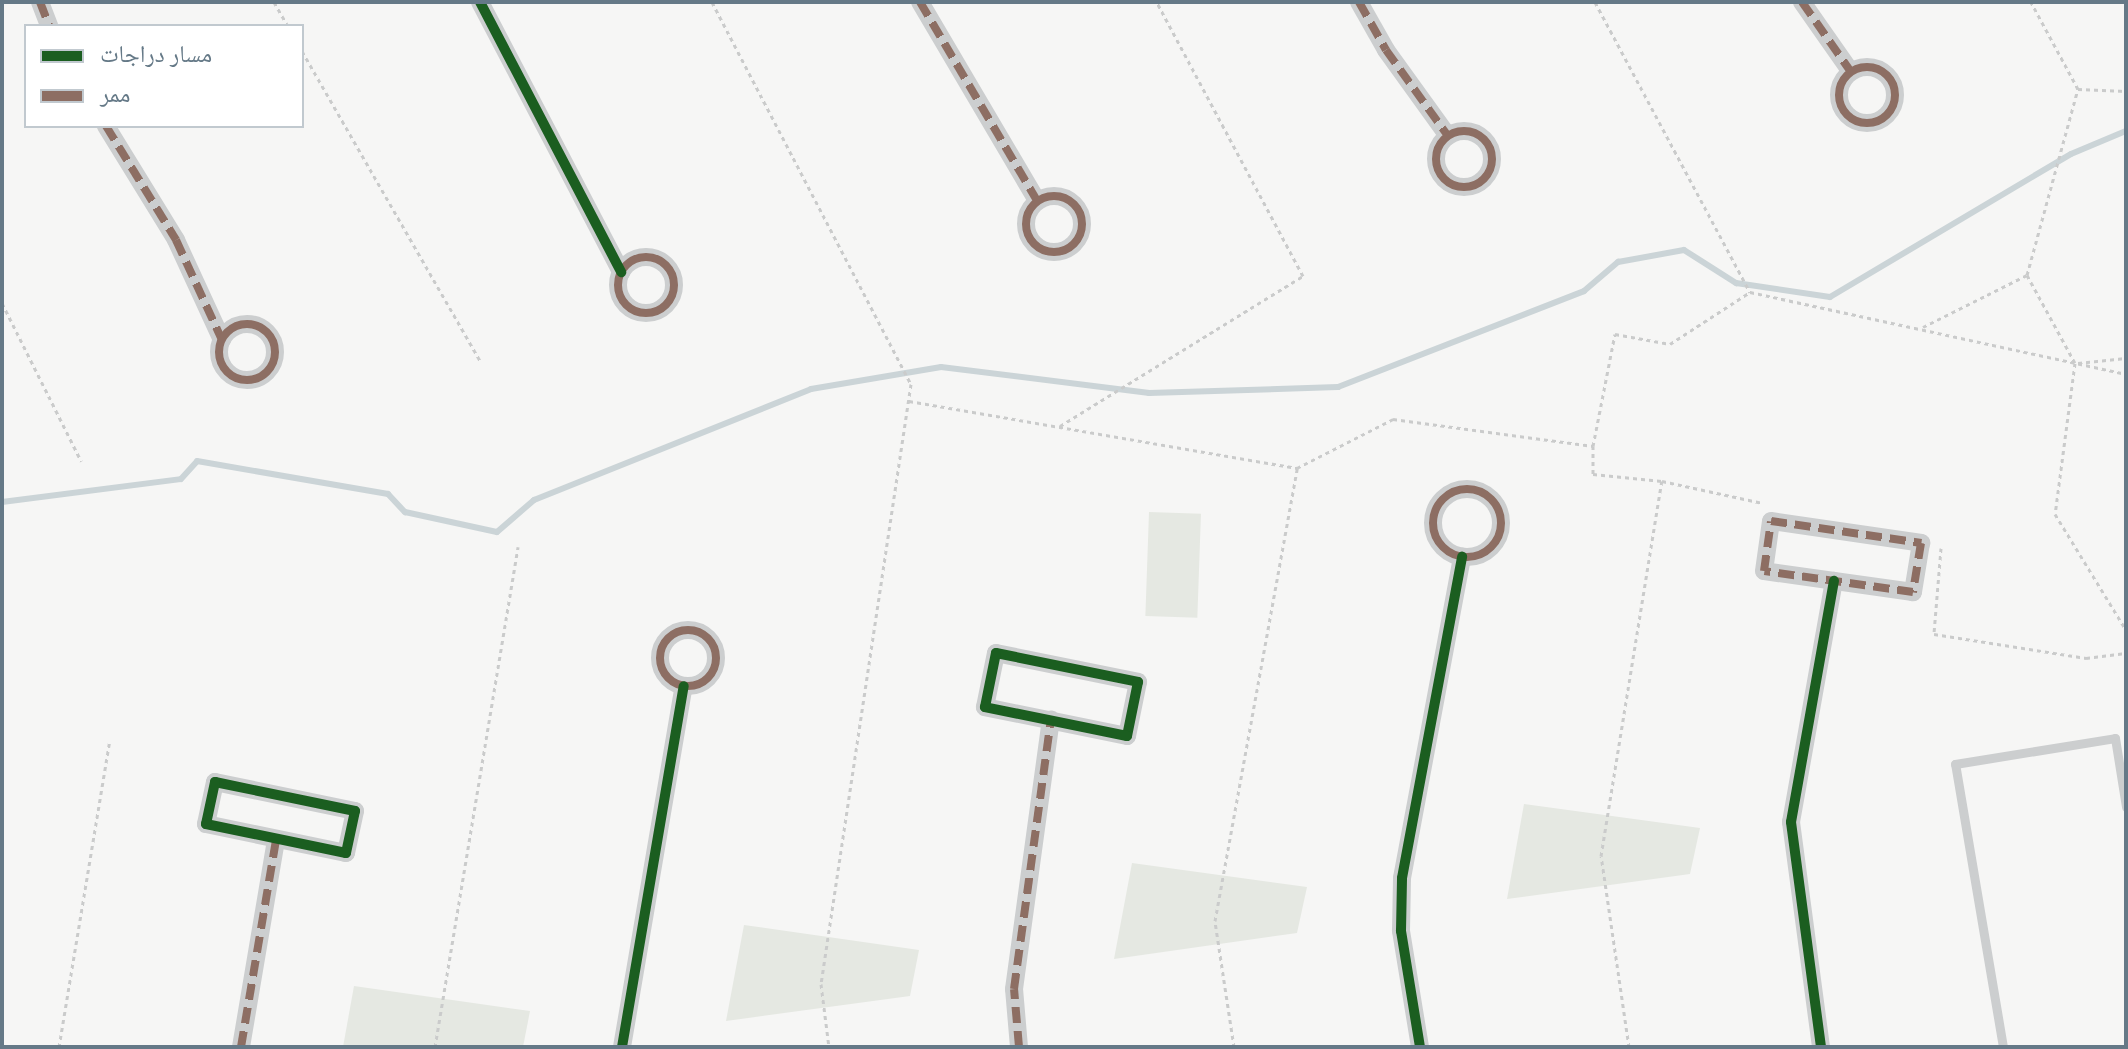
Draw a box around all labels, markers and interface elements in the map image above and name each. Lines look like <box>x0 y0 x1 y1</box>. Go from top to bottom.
legend <box>24 24 304 128</box>
text: مسار دراجات <box>100 35 212 71</box>
text: ممر <box>100 75 131 111</box>

